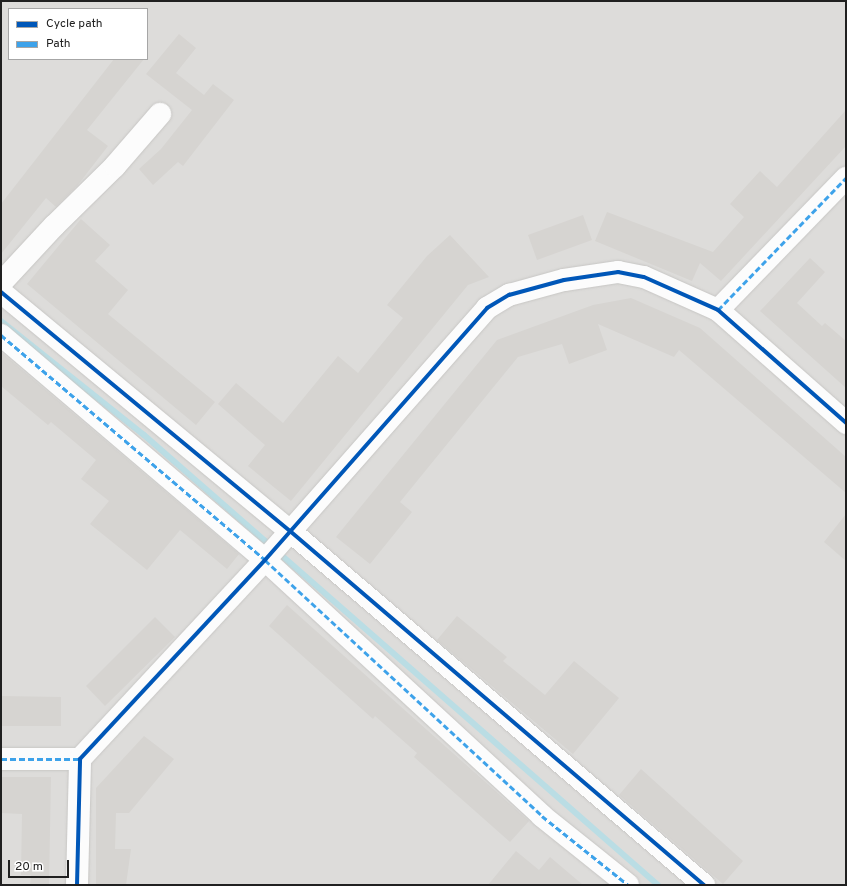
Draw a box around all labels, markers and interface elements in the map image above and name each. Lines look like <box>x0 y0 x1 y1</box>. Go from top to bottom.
legend <box>8 8 148 60</box>
text: Cycle path <box>46 16 103 32</box>
text: Path <box>46 36 71 52</box>
scale bar <box>10 852 71 878</box>
text: 20 m <box>15 859 43 875</box>

